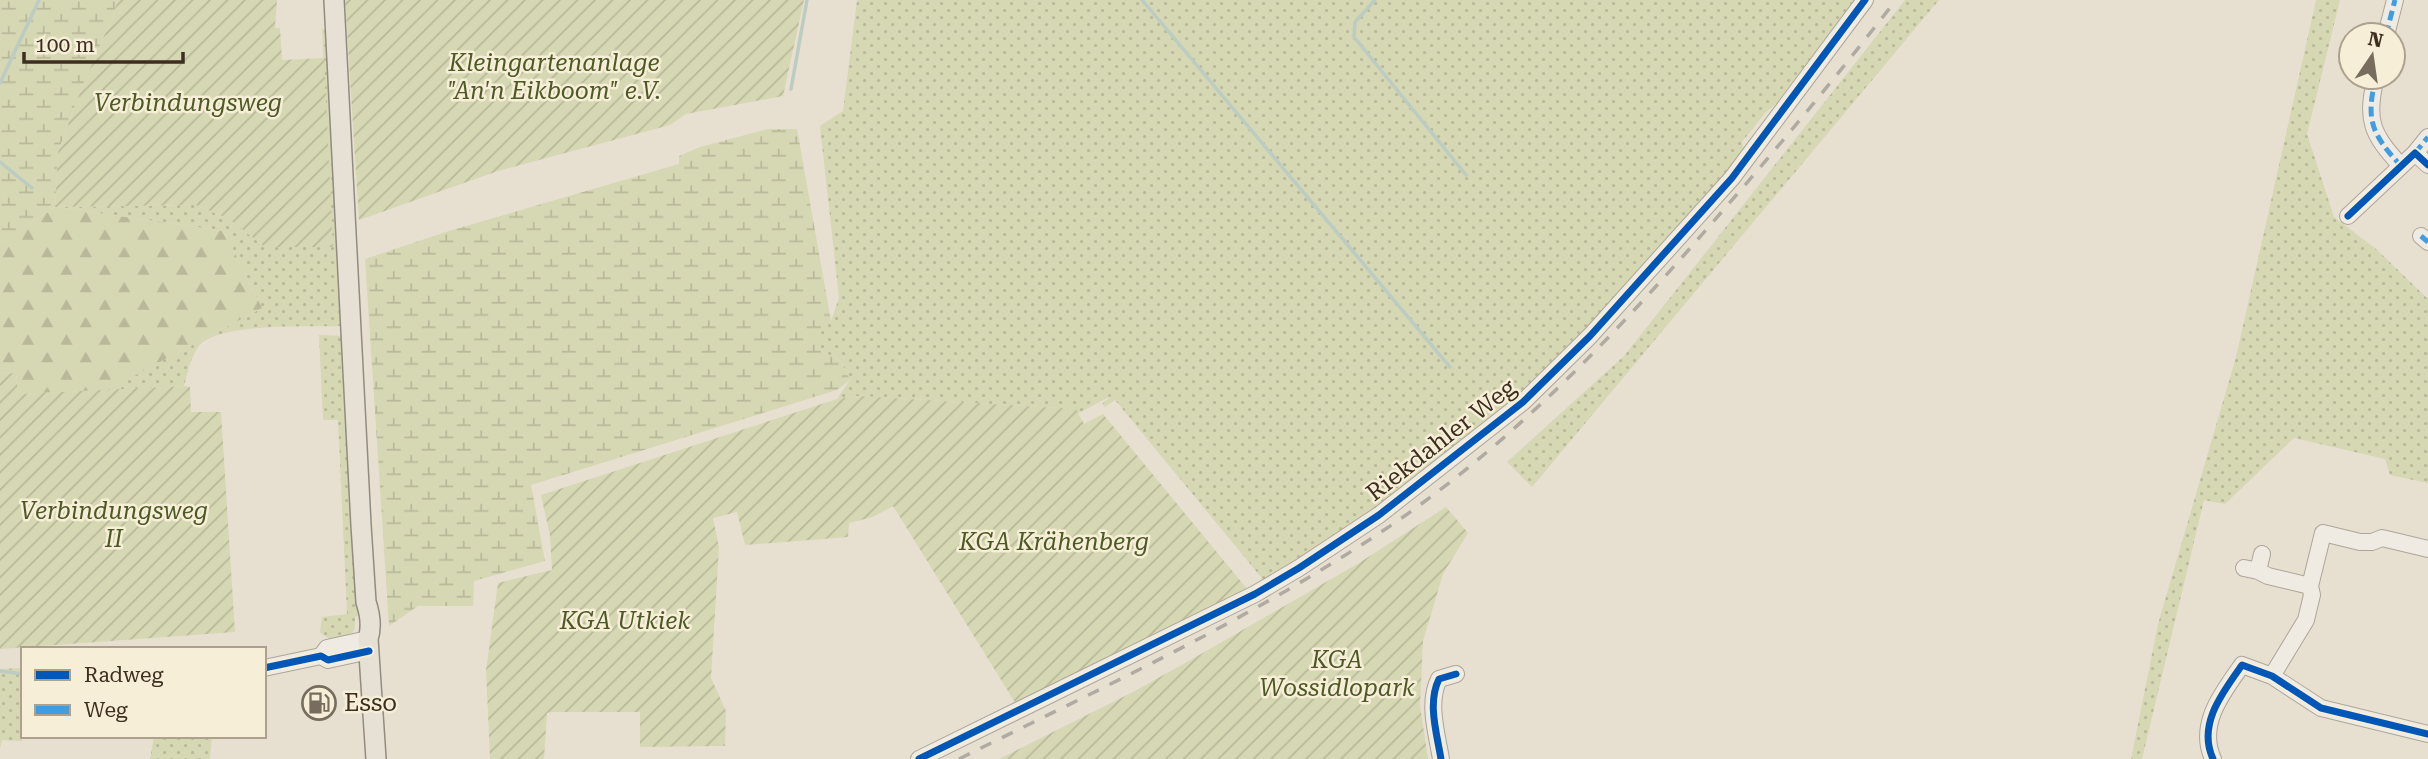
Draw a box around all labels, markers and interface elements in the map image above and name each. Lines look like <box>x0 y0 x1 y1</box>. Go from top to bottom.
scale bar <box>24 21 184 65</box>
north arrow <box>2337 21 2407 91</box>
text: N <box>2366 27 2386 53</box>
text: 100 m <box>35 33 95 57</box>
park label: Kleingartenanlage "An'n Eikboom" e.V. <box>447 49 660 105</box>
park label: Verbindungsweg <box>94 89 282 117</box>
street label: Riekdahler Weg <box>1361 373 1522 507</box>
park label: Verbindungsweg II <box>20 497 208 553</box>
park label: KGA Krähenberg <box>958 528 1149 556</box>
park label: KGA Utkiek <box>559 607 690 635</box>
park label: KGA Wossidlopark <box>1259 646 1415 702</box>
legend <box>21 647 266 738</box>
text: Radweg <box>84 663 163 687</box>
fuel station icon: Esso <box>300 684 338 722</box>
place label: Esso <box>344 689 397 717</box>
text: Weg <box>84 698 128 722</box>

